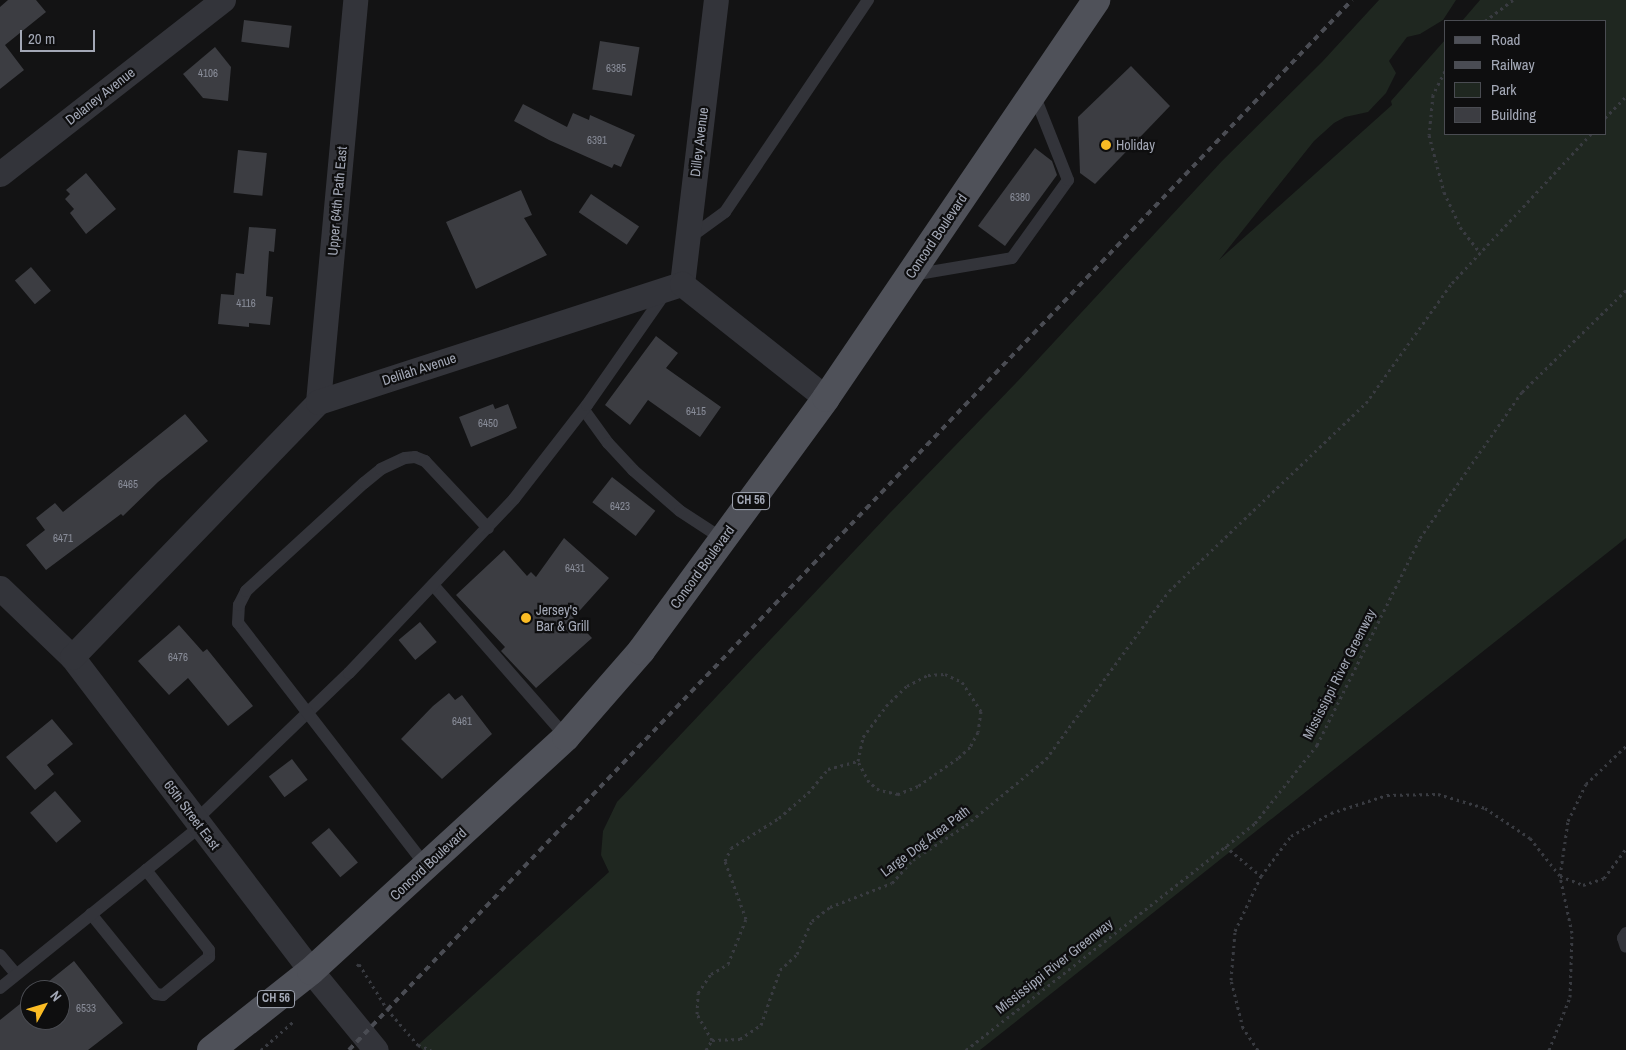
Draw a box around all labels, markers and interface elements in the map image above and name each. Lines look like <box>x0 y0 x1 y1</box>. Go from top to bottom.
scale bar <box>22 20 98 52</box>
legend <box>1444 20 1606 135</box>
text: 20 m <box>28 28 55 49</box>
text: Road <box>1491 29 1520 50</box>
text: Railway <box>1491 54 1535 75</box>
house number: 6385 <box>606 61 626 75</box>
street label: Delaney Avenue <box>62 64 138 128</box>
house number: 4106 <box>198 66 218 80</box>
text: Park <box>1491 79 1516 100</box>
text: Building <box>1491 104 1536 125</box>
street label: Dilley Avenue <box>686 106 712 178</box>
house number: 6391 <box>587 133 607 147</box>
place label: Holiday <box>1116 137 1155 153</box>
marker: Holiday <box>1100 139 1112 151</box>
street label: Upper 64th Path East <box>324 146 350 256</box>
house number: 6380 <box>1010 190 1030 204</box>
street label: Concord Boulevard <box>902 191 970 281</box>
house number: 4116 <box>236 296 256 310</box>
street label: Delilah Avenue <box>379 349 459 389</box>
house number: 6415 <box>686 404 706 418</box>
house number: 6450 <box>478 416 498 430</box>
house number: 6465 <box>118 477 138 491</box>
road number: CH 56 <box>731 492 771 511</box>
house number: 6423 <box>610 499 630 513</box>
street label: Concord Boulevard <box>666 522 738 612</box>
house number: 6471 <box>53 531 73 545</box>
house number: 6431 <box>565 561 585 575</box>
place label: Jersey's Bar & Grill <box>536 602 589 634</box>
street label: Mississippi River Greenway <box>1299 606 1379 742</box>
marker: Jersey's Bar & Grill <box>520 612 532 624</box>
house number: 6476 <box>168 650 188 664</box>
house number: 6461 <box>452 714 472 728</box>
street label: 65th Street East <box>161 777 223 853</box>
street label: Large Dog Area Path <box>877 802 973 880</box>
street label: Concord Boulevard <box>386 824 470 904</box>
street label: Mississippi River Greenway <box>992 915 1116 1017</box>
north arrow <box>20 980 70 1030</box>
text: N <box>46 987 65 1005</box>
road number: CH 56 <box>256 990 296 1009</box>
house number: 6533 <box>76 1001 96 1015</box>

